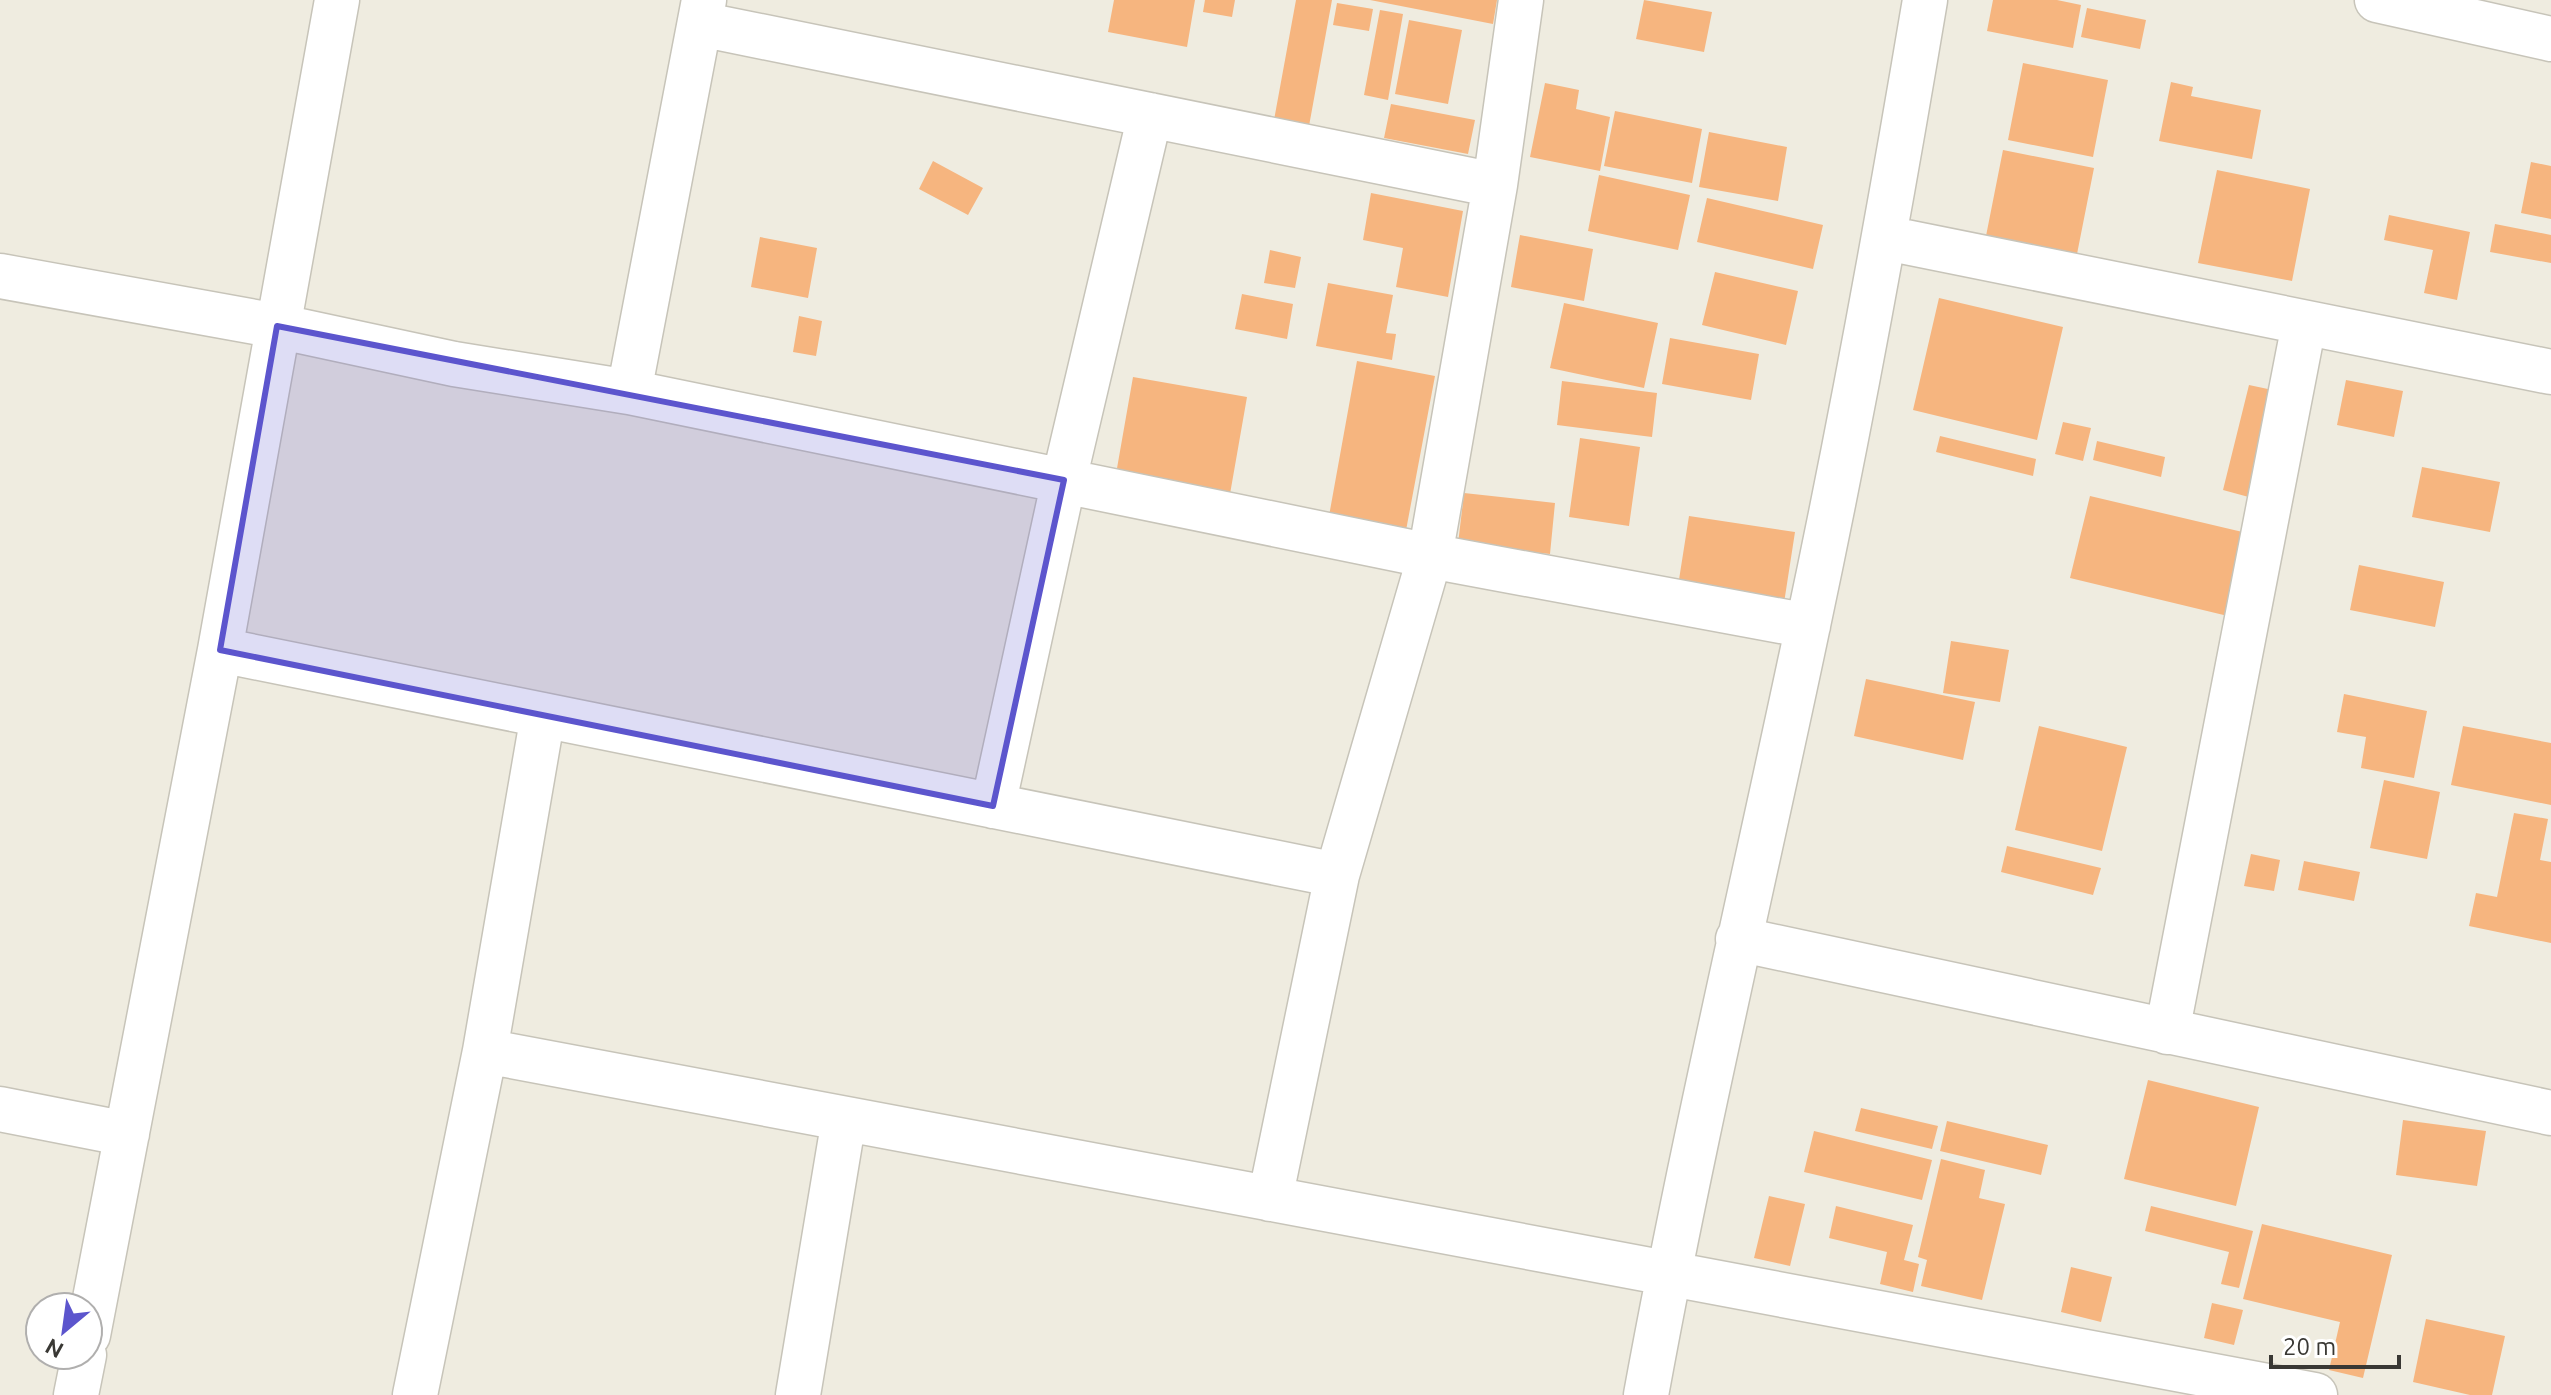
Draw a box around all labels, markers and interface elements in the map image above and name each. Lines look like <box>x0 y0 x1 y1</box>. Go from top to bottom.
north arrow <box>24 1291 104 1371</box>
scale bar <box>2271 1319 2399 1369</box>
text: 20 m <box>2283 1333 2336 1360</box>
text: N <box>41 1334 67 1364</box>

